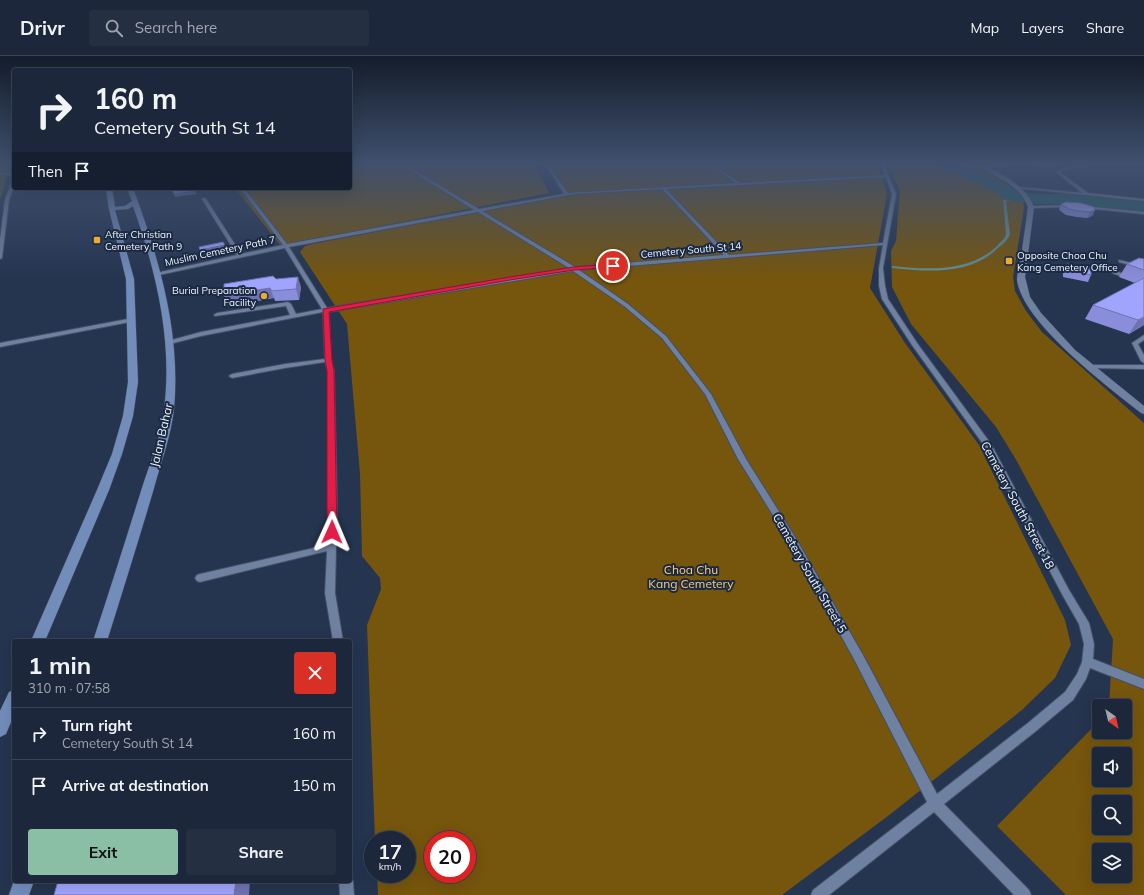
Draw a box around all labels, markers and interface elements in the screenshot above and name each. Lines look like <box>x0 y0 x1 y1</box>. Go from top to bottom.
search box <box>89 10 369 46</box>
text: Drivr <box>20 16 65 40</box>
icon: search <box>103 17 125 39</box>
text: Search here <box>135 18 217 37</box>
text: Map <box>970 19 999 37</box>
text: Layers <box>1021 19 1064 37</box>
text: Share <box>1086 19 1124 37</box>
text: 160 m <box>94 81 177 116</box>
icon: right <box>28 84 80 136</box>
text: Cemetery South St 14 <box>94 116 276 139</box>
icon: arrive <box>71 160 93 182</box>
text: Then <box>28 162 63 181</box>
place label: After Christian Cemetery Path 9 <box>105 228 182 253</box>
street label: Muslim Cemetery Path 7 <box>164 233 276 269</box>
marker: After Christian Cemetery Path 9 <box>92 235 102 245</box>
street label: Cemetery South St 14 <box>640 239 742 261</box>
pin <box>596 249 630 283</box>
place label: Opposite Choa Chu Kang Cemetery Office <box>1017 249 1118 274</box>
icon: arrive <box>602 255 624 277</box>
marker: Opposite Choa Chu Kang Cemetery Office <box>1004 256 1014 266</box>
place label: Burial Preparation Facility <box>172 284 257 309</box>
marker: Burial Preparation Facility <box>259 291 269 301</box>
street label: Jalan Bahar <box>146 401 176 469</box>
street label: Cemetery South Street 18 <box>978 439 1058 571</box>
position arrow <box>311 511 353 553</box>
street label: Cemetery South Street 5 <box>770 511 850 635</box>
park label: Choa Chu Kang Cemetery <box>648 562 734 591</box>
text: 1 min <box>28 650 91 680</box>
button: close <box>294 652 336 694</box>
text: 310 m · 07:58 <box>28 680 110 696</box>
north arrow <box>1092 699 1132 739</box>
map controls <box>1092 699 1132 883</box>
text: Turn right <box>62 716 132 735</box>
icon: right <box>28 723 50 745</box>
text: 160 m <box>292 724 336 743</box>
text: Cemetery South St 14 <box>62 735 193 751</box>
button: sound <box>1092 747 1132 787</box>
icon: arrive <box>28 775 50 797</box>
text: Arrive at destination <box>62 776 209 795</box>
text: 150 m <box>292 776 336 795</box>
button: search <box>1092 795 1132 835</box>
button: Exit <box>28 829 178 875</box>
button: Share <box>186 829 336 875</box>
speed limit sign: 20 <box>424 831 476 883</box>
text: 17 <box>378 839 402 864</box>
button: layers <box>1092 843 1132 883</box>
text: km/h <box>379 860 401 873</box>

